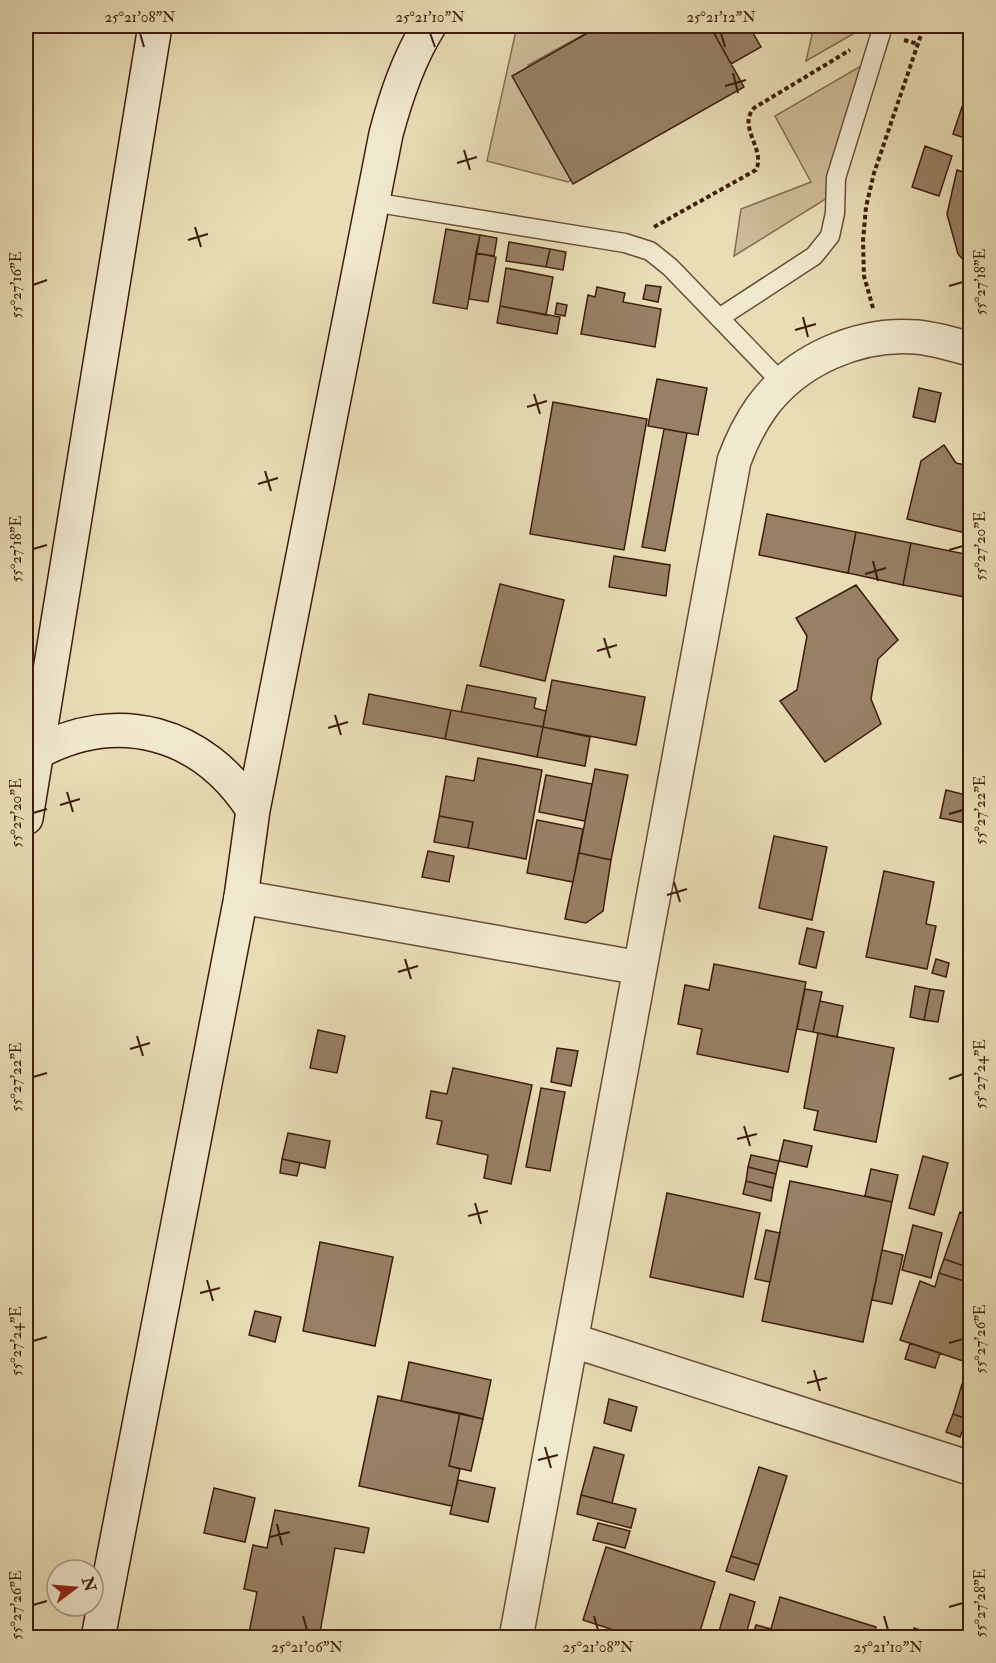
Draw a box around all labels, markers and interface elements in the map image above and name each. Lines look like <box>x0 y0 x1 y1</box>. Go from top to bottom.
text: 25°21'08"N <box>105 8 176 27</box>
text: 25°21'10"N <box>395 8 465 27</box>
text: 25°21'12"N <box>686 8 756 27</box>
text: 55°27'18"E <box>971 249 990 315</box>
text: 55°27'16"E <box>7 251 26 318</box>
text: 55°27'20"E <box>971 511 990 581</box>
text: 55°27'18"E <box>7 516 26 582</box>
text: 55°27'22"E <box>971 775 990 845</box>
text: 55°27'20"E <box>7 778 26 848</box>
text: 55°27'24"E <box>971 1039 990 1109</box>
text: 55°27'22"E <box>7 1042 26 1112</box>
text: 55°27'26"E <box>971 1304 990 1374</box>
text: 55°27'24"E <box>7 1306 26 1376</box>
north arrow <box>45 1558 105 1618</box>
text: 55°27'28"E <box>971 1568 990 1637</box>
text: 55°27'26"E <box>7 1570 26 1640</box>
text: N <box>77 1574 100 1594</box>
text: 25°21'06"N <box>271 1638 343 1657</box>
text: 25°21'08"N <box>563 1638 634 1657</box>
text: 25°21'10"N <box>853 1638 923 1657</box>

